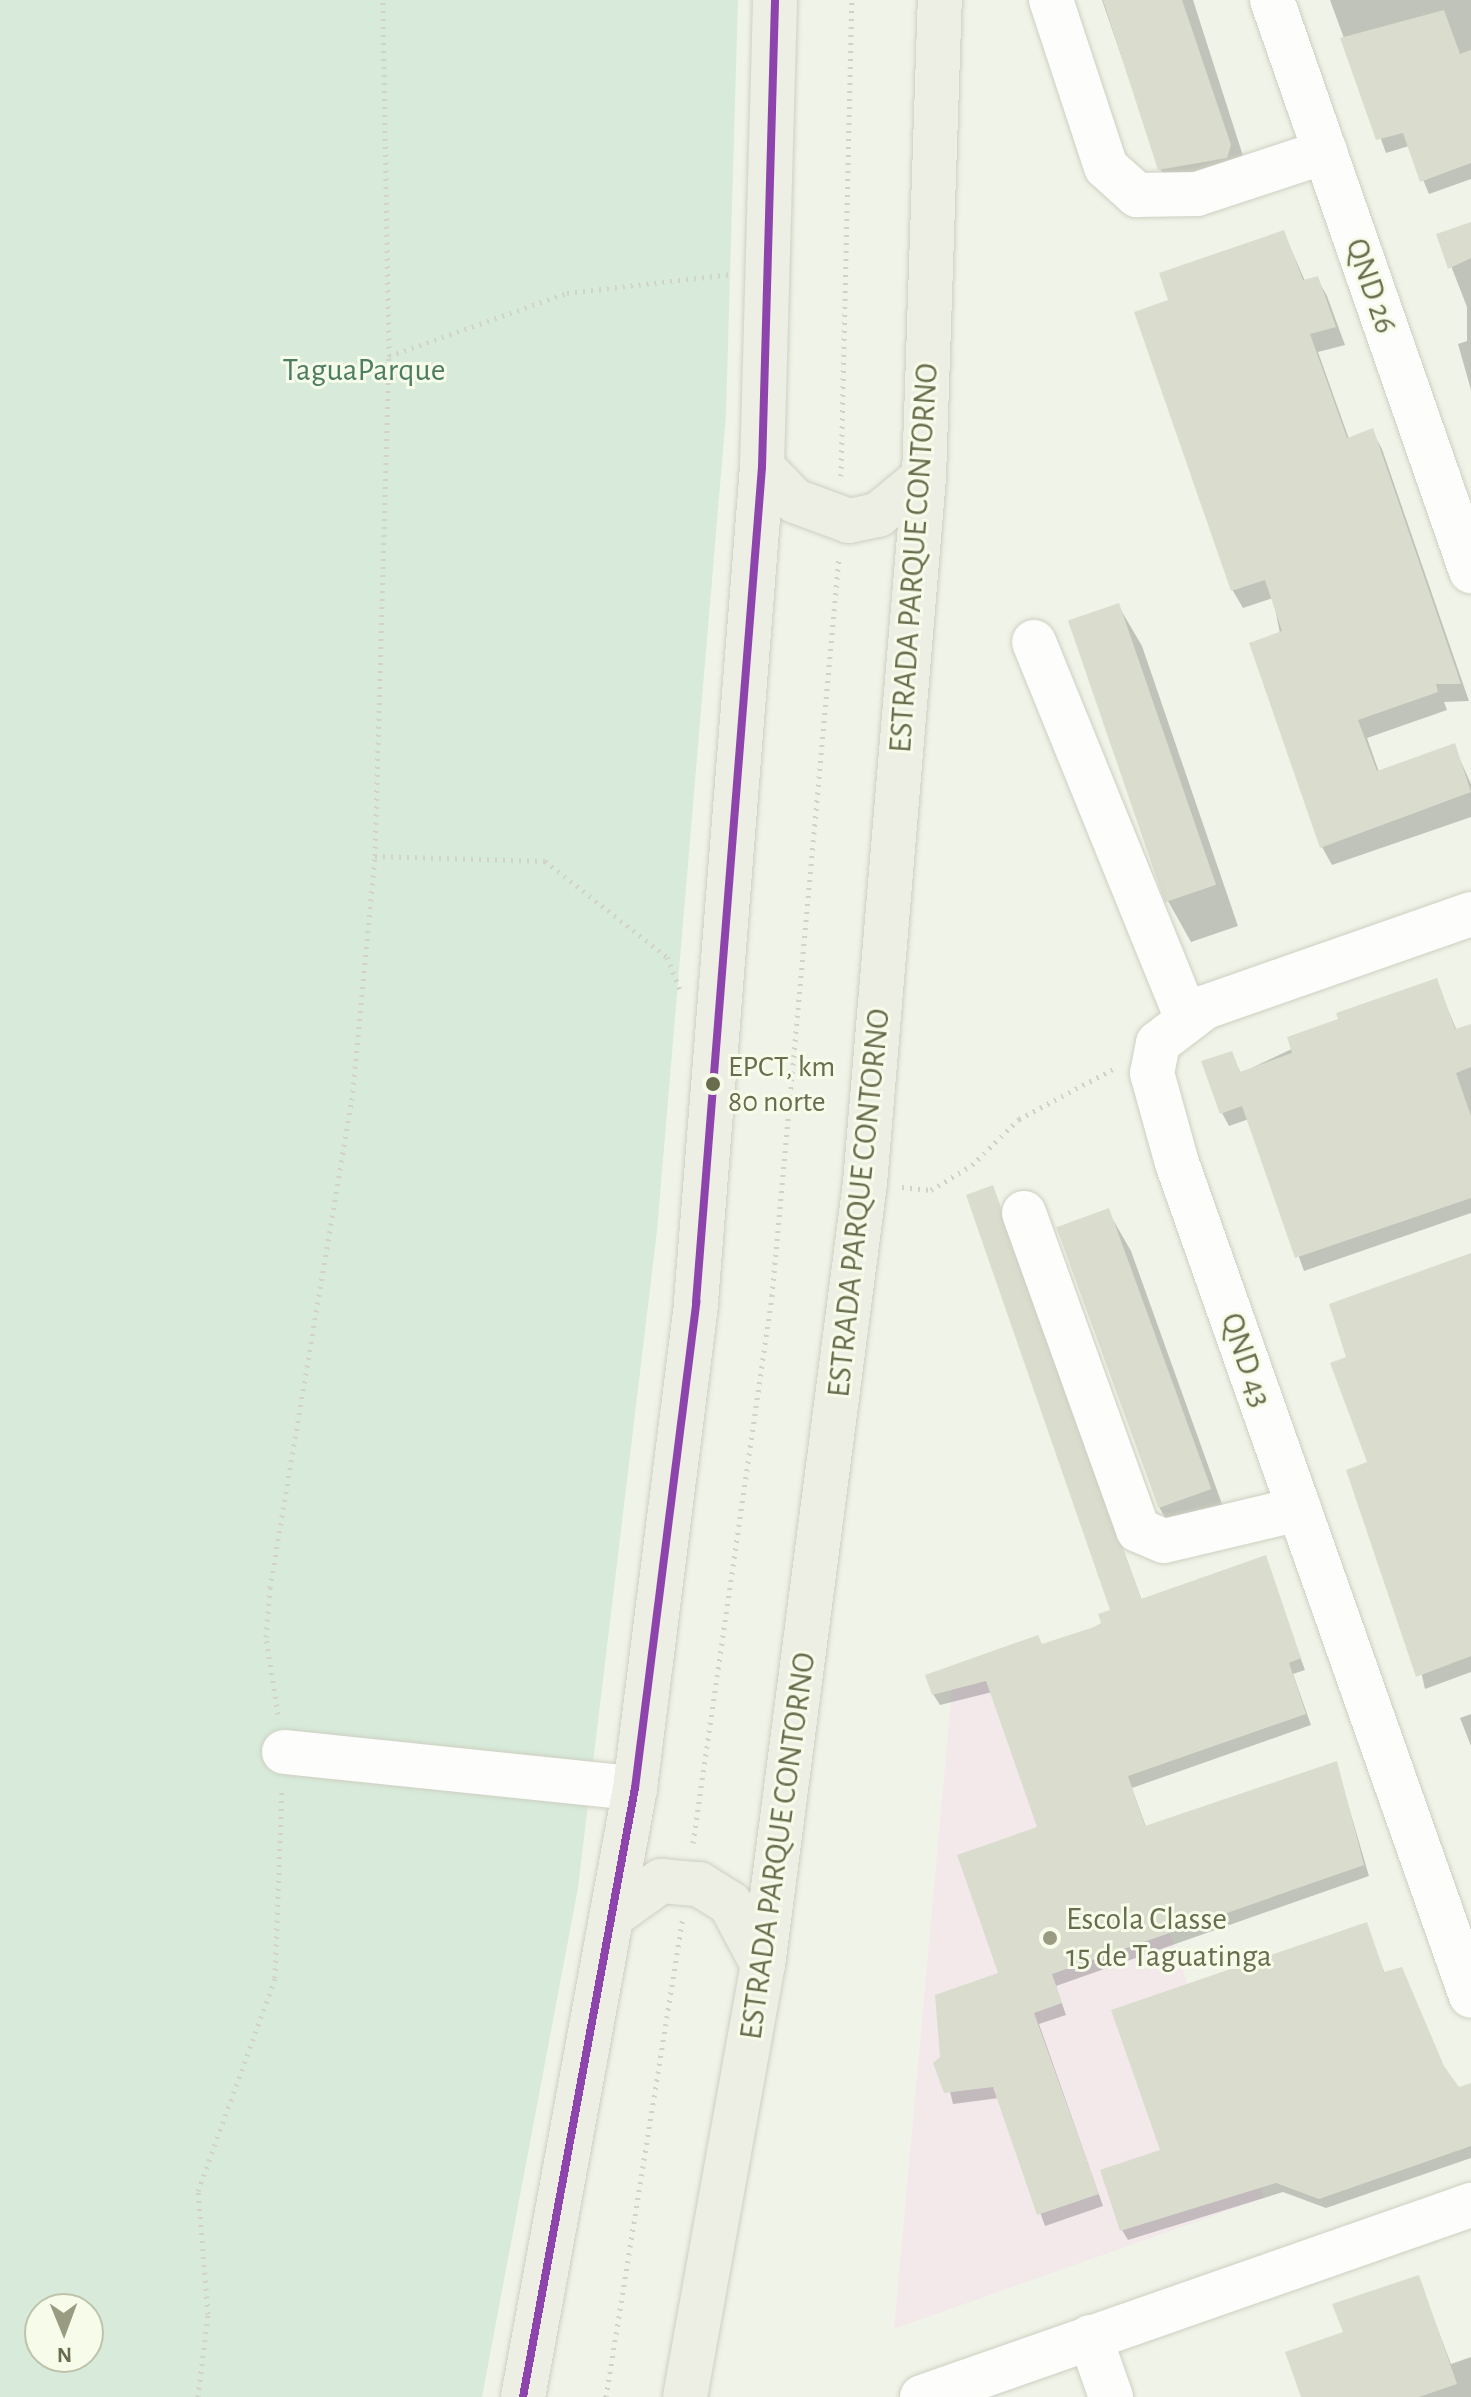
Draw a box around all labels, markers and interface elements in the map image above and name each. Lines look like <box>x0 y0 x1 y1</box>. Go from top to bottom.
street label: QND 26 <box>1337 233 1405 339</box>
park label: TaguaParque <box>282 351 446 389</box>
street label: ESTRADA PARQUE CONTORNO <box>881 362 947 754</box>
street label: ESTRADA PARQUE CONTORNO <box>819 1007 899 1399</box>
place label: EPCT, km 80 norte <box>728 1049 835 1120</box>
marker: EPCT, km 80 norte <box>705 1076 721 1092</box>
street label: QND 43 <box>1212 1308 1280 1412</box>
street label: ESTRADA PARQUE CONTORNO <box>732 1650 824 2042</box>
place label: Escola Classe 15 de Taguatinga <box>1066 1901 1272 1976</box>
marker: Escola Classe 15 de Taguatinga <box>1041 1929 1059 1947</box>
north arrow <box>24 2293 104 2373</box>
text: N <box>57 2344 72 2366</box>

